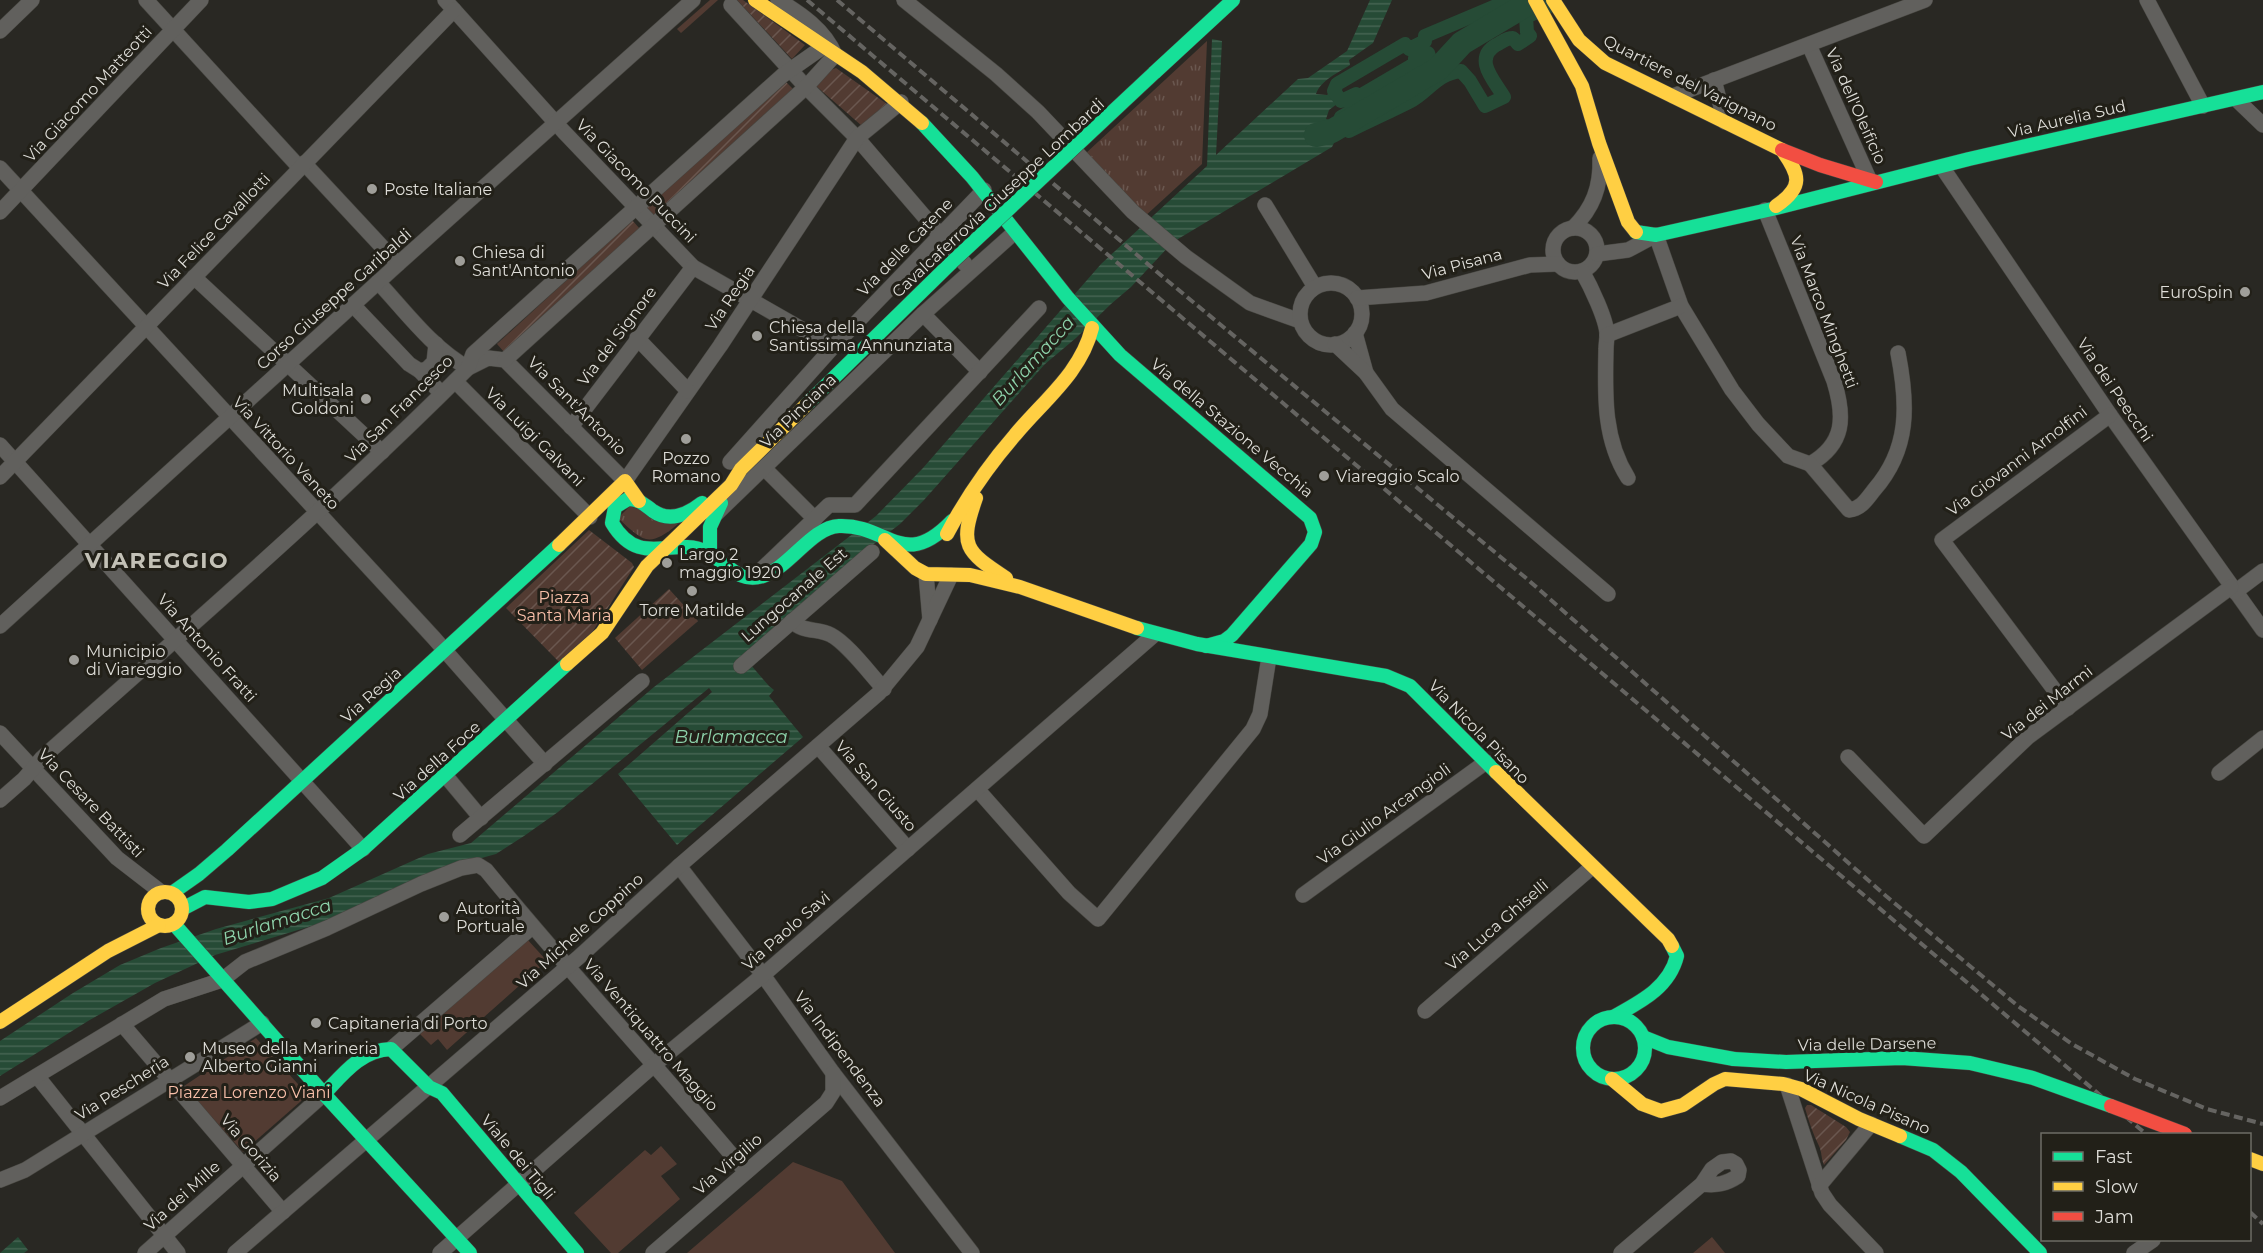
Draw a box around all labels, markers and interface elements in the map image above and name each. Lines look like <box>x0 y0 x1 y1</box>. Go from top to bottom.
street label: Via Giacomo Matteotti <box>20 22 156 166</box>
street label: Quartiere del Varignano <box>1600 31 1780 135</box>
street label: Via dell'Oleificio <box>1822 45 1890 167</box>
street label: Cavalcaferrovia Giuseppe Lombardi <box>888 94 1108 302</box>
street label: Via Aurelia Sud <box>2006 96 2128 142</box>
street label: Via Giacomo Puccini <box>572 115 700 247</box>
street label: Via Felice Cavallotti <box>154 169 274 293</box>
place label: Poste Italiane <box>384 180 492 199</box>
marker: Poste Italiane <box>365 182 379 196</box>
street label: Via delle Catene <box>853 194 957 300</box>
street label: Corso Giuseppe Garibaldi <box>253 224 415 374</box>
street label: Via Marco Minghetti <box>1786 233 1862 391</box>
place label: Chiesa di Sant'Antonio <box>472 243 575 280</box>
street label: Via Pisana <box>1420 244 1504 284</box>
marker: Chiesa di Sant'Antonio <box>453 254 467 268</box>
street label: Via Regia <box>701 262 759 334</box>
street label: Via del Signore <box>573 282 661 390</box>
place label: EuroSpin <box>2160 283 2233 302</box>
marker: EuroSpin <box>2238 285 2252 299</box>
water label: Burlamacca <box>987 312 1079 410</box>
place label: Chiesa della Santissima Annunziata <box>769 318 953 355</box>
marker: Chiesa della Santissima Annunziata <box>750 329 764 343</box>
street label: Via dei Peecchi <box>2073 334 2157 446</box>
street label: Via San Francesco <box>341 351 457 467</box>
street label: Via Sant'Antonio <box>524 353 630 459</box>
street label: Via della Stazione Vecchia <box>1147 354 1317 502</box>
street label: Via Pinciana <box>756 370 840 452</box>
place label: Multisala Goldoni <box>282 381 354 418</box>
street label: Via Luigi Galvani <box>482 384 588 490</box>
street label: Via Vittorio Veneto <box>229 392 343 514</box>
marker: Multisala Goldoni <box>359 392 373 406</box>
street label: Via Giovanni Arnolfini <box>1943 402 2091 520</box>
marker: Pozzo Romano <box>679 432 693 446</box>
place label: Pozzo Romano <box>652 449 720 486</box>
place label: Viareggio Scalo <box>1336 467 1460 486</box>
marker: Viareggio Scalo <box>1317 469 1331 483</box>
street label: Lungocanale Est <box>737 544 851 646</box>
place label: Largo 2 maggio 1920 <box>679 545 781 582</box>
district label: VIAREGGIO <box>84 547 229 574</box>
marker: Largo 2 maggio 1920 <box>660 556 674 570</box>
marker: Torre Matilde <box>685 584 699 598</box>
park label: Piazza Santa Maria <box>517 588 611 625</box>
street label: Via Antonio Fratti <box>153 590 261 706</box>
place label: Torre Matilde <box>639 601 745 620</box>
place label: Municipio di Viareggio <box>86 642 182 679</box>
marker: Municipio di Viareggio <box>67 653 81 667</box>
street label: Via dei Marmi <box>1998 662 2096 744</box>
street label: Via Regia <box>337 663 405 727</box>
street label: Via Nicola Pisano <box>1425 676 1533 788</box>
street label: Via della Foce <box>390 717 484 805</box>
water label: Burlamacca <box>674 726 788 748</box>
street label: Via San Giusto <box>831 737 921 835</box>
street label: Via Cesare Battisti <box>34 745 148 861</box>
street label: Via Giulio Arcangioli <box>1314 759 1454 869</box>
street label: Via Michele Coppino <box>513 869 647 993</box>
street label: Via Luca Ghiselli <box>1442 875 1552 975</box>
street label: Via Paolo Savi <box>738 888 834 974</box>
water label: Burlamacca <box>220 894 334 950</box>
place label: Autorità Portuale <box>456 899 525 936</box>
marker: Autorità Portuale <box>437 910 451 924</box>
street label: Via Ventiquattro Maggio <box>580 955 722 1115</box>
street label: Via Indipendenza <box>790 987 890 1111</box>
place label: Capitaneria di Porto <box>328 1014 488 1033</box>
marker: Capitaneria di Porto <box>309 1016 323 1030</box>
street label: Via delle Darsene <box>1797 1033 1937 1055</box>
place label: Museo della Marineria Alberto Gianni <box>202 1039 378 1076</box>
marker: Museo della Marineria Alberto Gianni <box>183 1050 197 1064</box>
street label: Via Pescheria <box>72 1052 172 1124</box>
street label: Via Nicola Pisano <box>1801 1065 1933 1139</box>
park label: Piazza Lorenzo Viani <box>167 1083 331 1102</box>
street label: Via Gorizia <box>216 1110 286 1186</box>
street label: Viale dei Tigli <box>477 1111 559 1203</box>
street label: Via Virgilio <box>690 1129 766 1199</box>
legend <box>2041 1133 2251 1241</box>
text: Fast <box>2095 1146 2133 1168</box>
street label: Via dei Mille <box>140 1157 224 1235</box>
text: Slow <box>2095 1176 2138 1198</box>
text: Jam <box>2094 1206 2134 1228</box>

